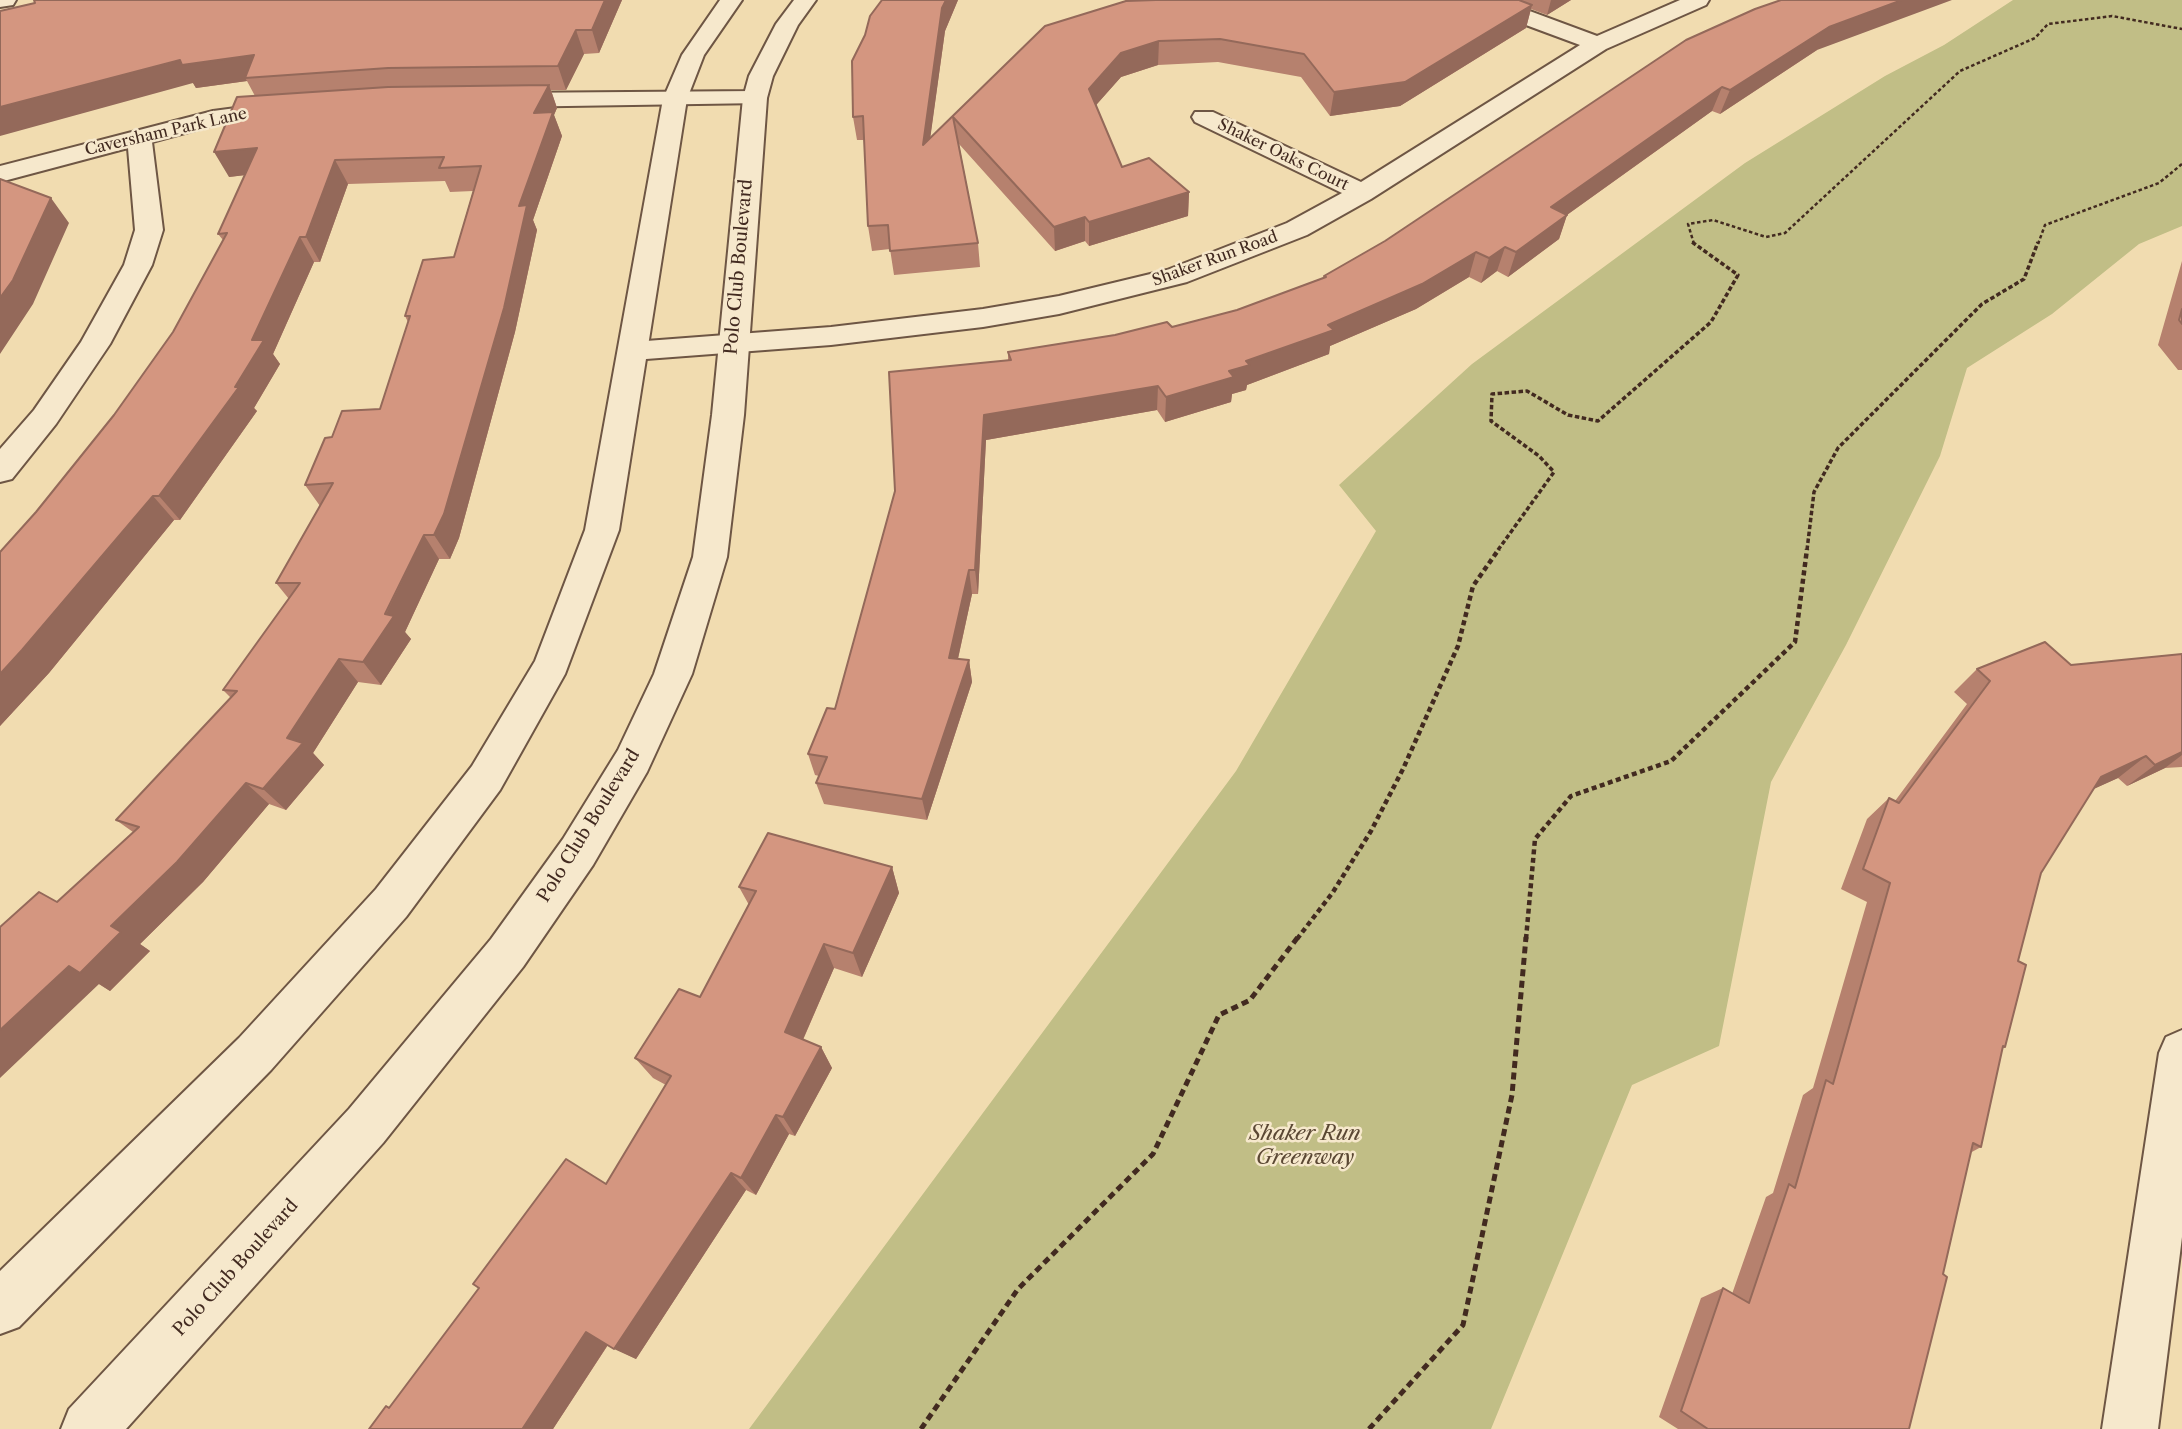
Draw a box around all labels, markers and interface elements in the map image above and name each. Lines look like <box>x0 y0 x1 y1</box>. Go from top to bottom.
street label: Caversham Park Lane <box>83 104 249 160</box>
street label: Shaker Oaks Court <box>1214 115 1352 195</box>
street label: Polo Club Boulevard <box>721 178 757 356</box>
street label: Shaker Run Road <box>1150 227 1280 291</box>
street label: Polo Club Boulevard <box>533 745 645 907</box>
park label: Shaker Run Greenway <box>1249 1121 1361 1171</box>
street label: Polo Club Boulevard <box>169 1195 303 1341</box>

